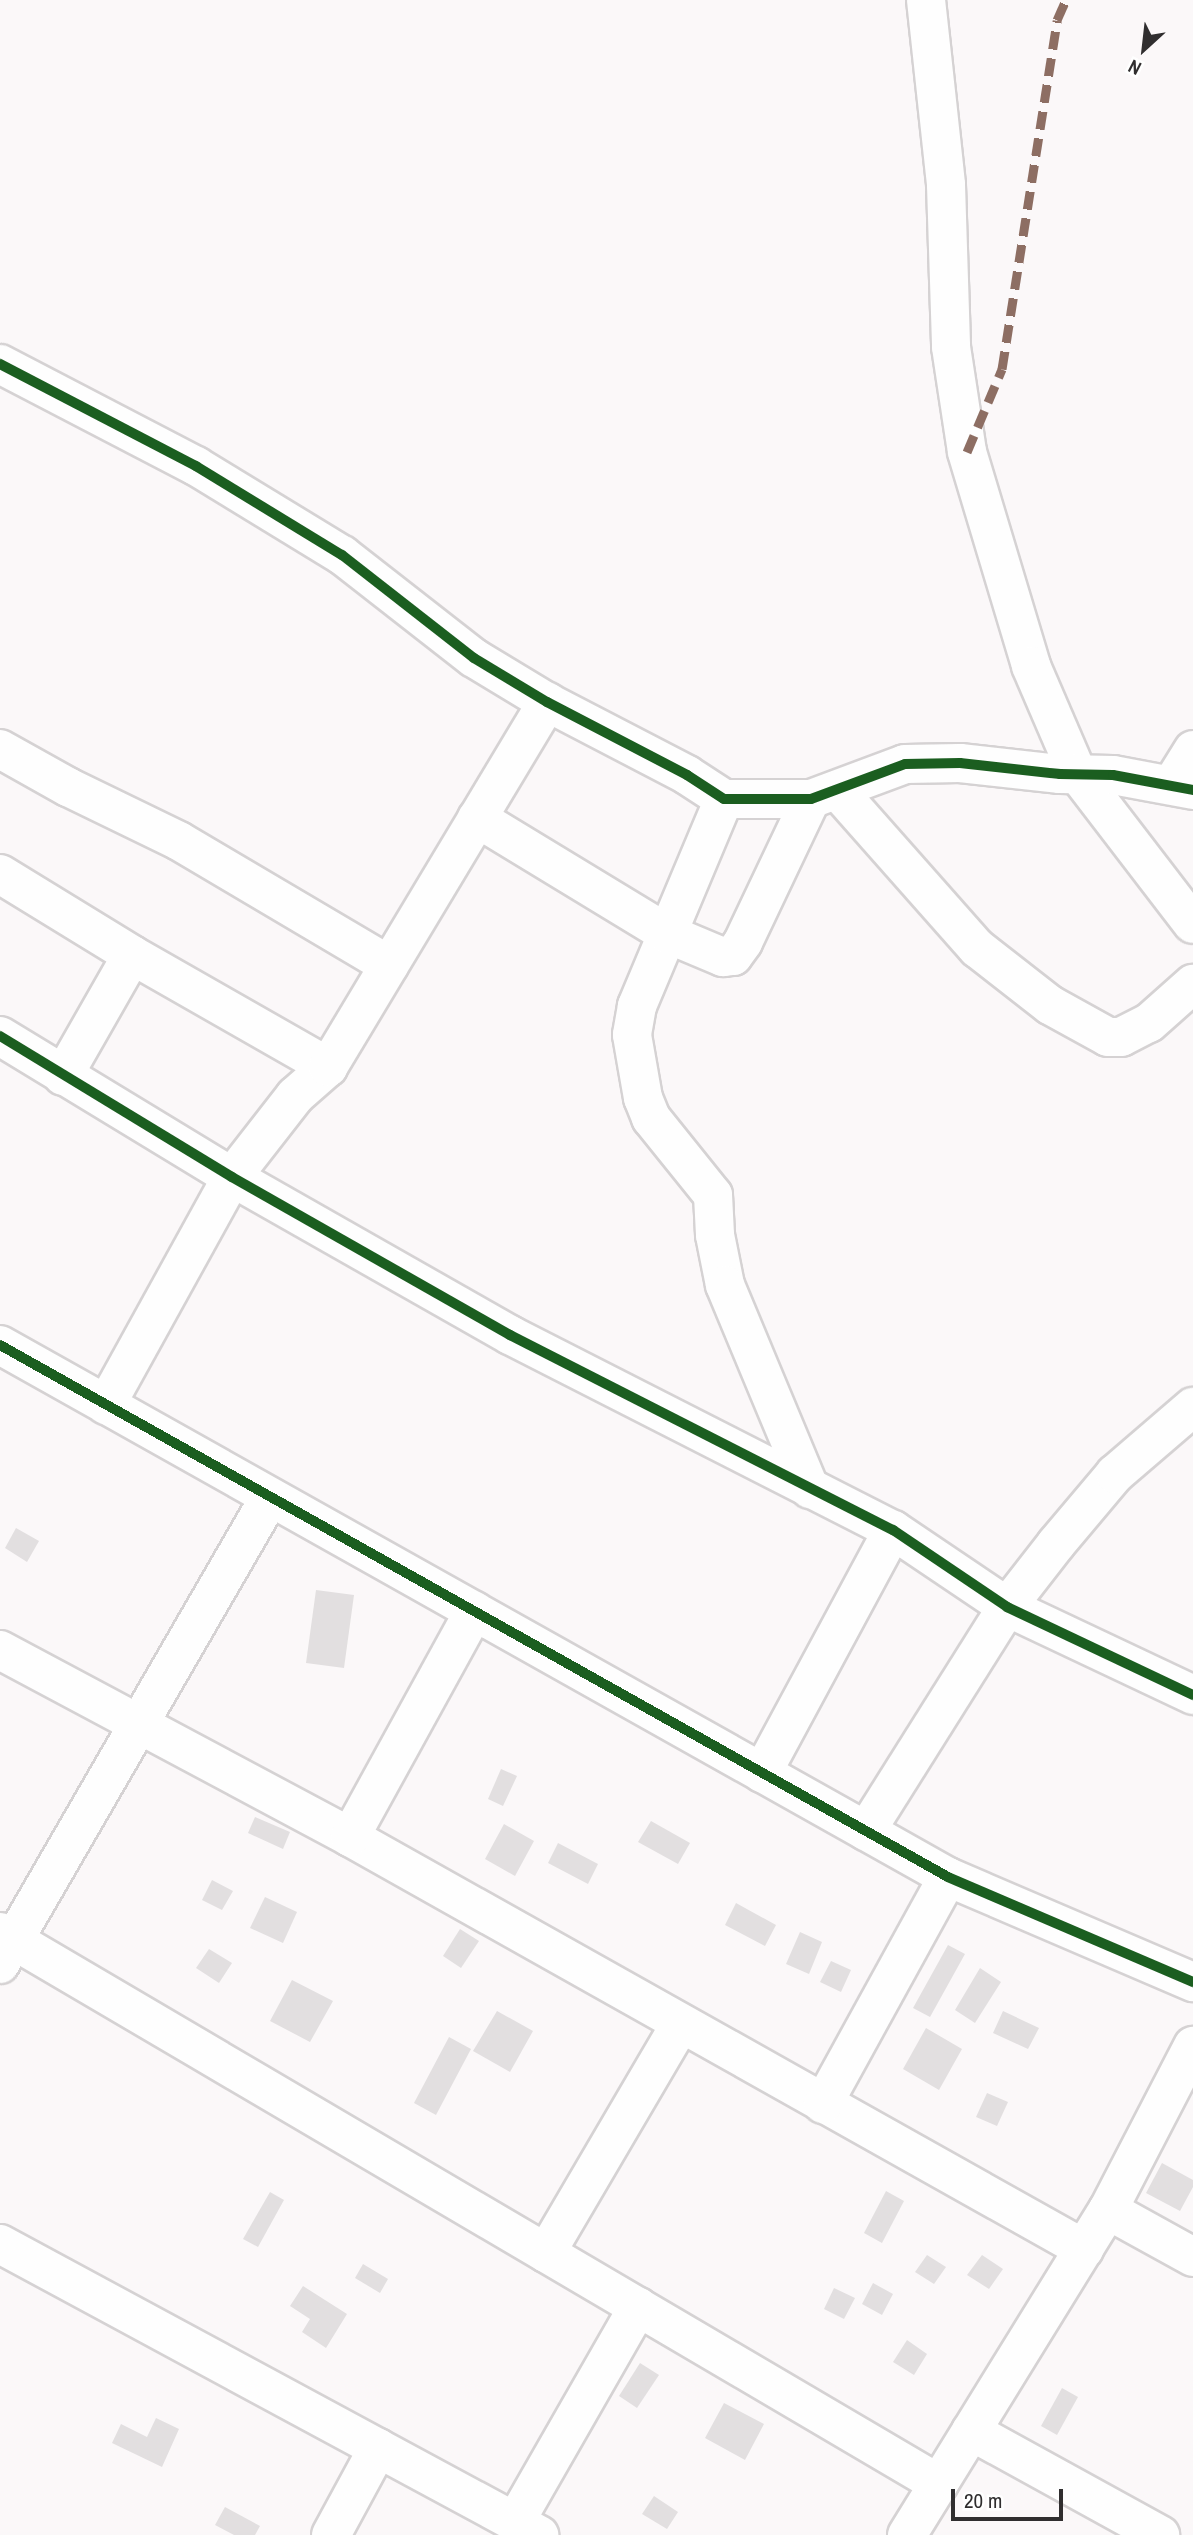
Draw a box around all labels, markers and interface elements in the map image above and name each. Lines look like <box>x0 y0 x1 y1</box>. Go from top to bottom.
north arrow <box>1109 14 1179 84</box>
text: N <box>1124 54 1145 82</box>
scale bar <box>955 2476 1067 2520</box>
text: 20 m <box>964 2486 1002 2515</box>

